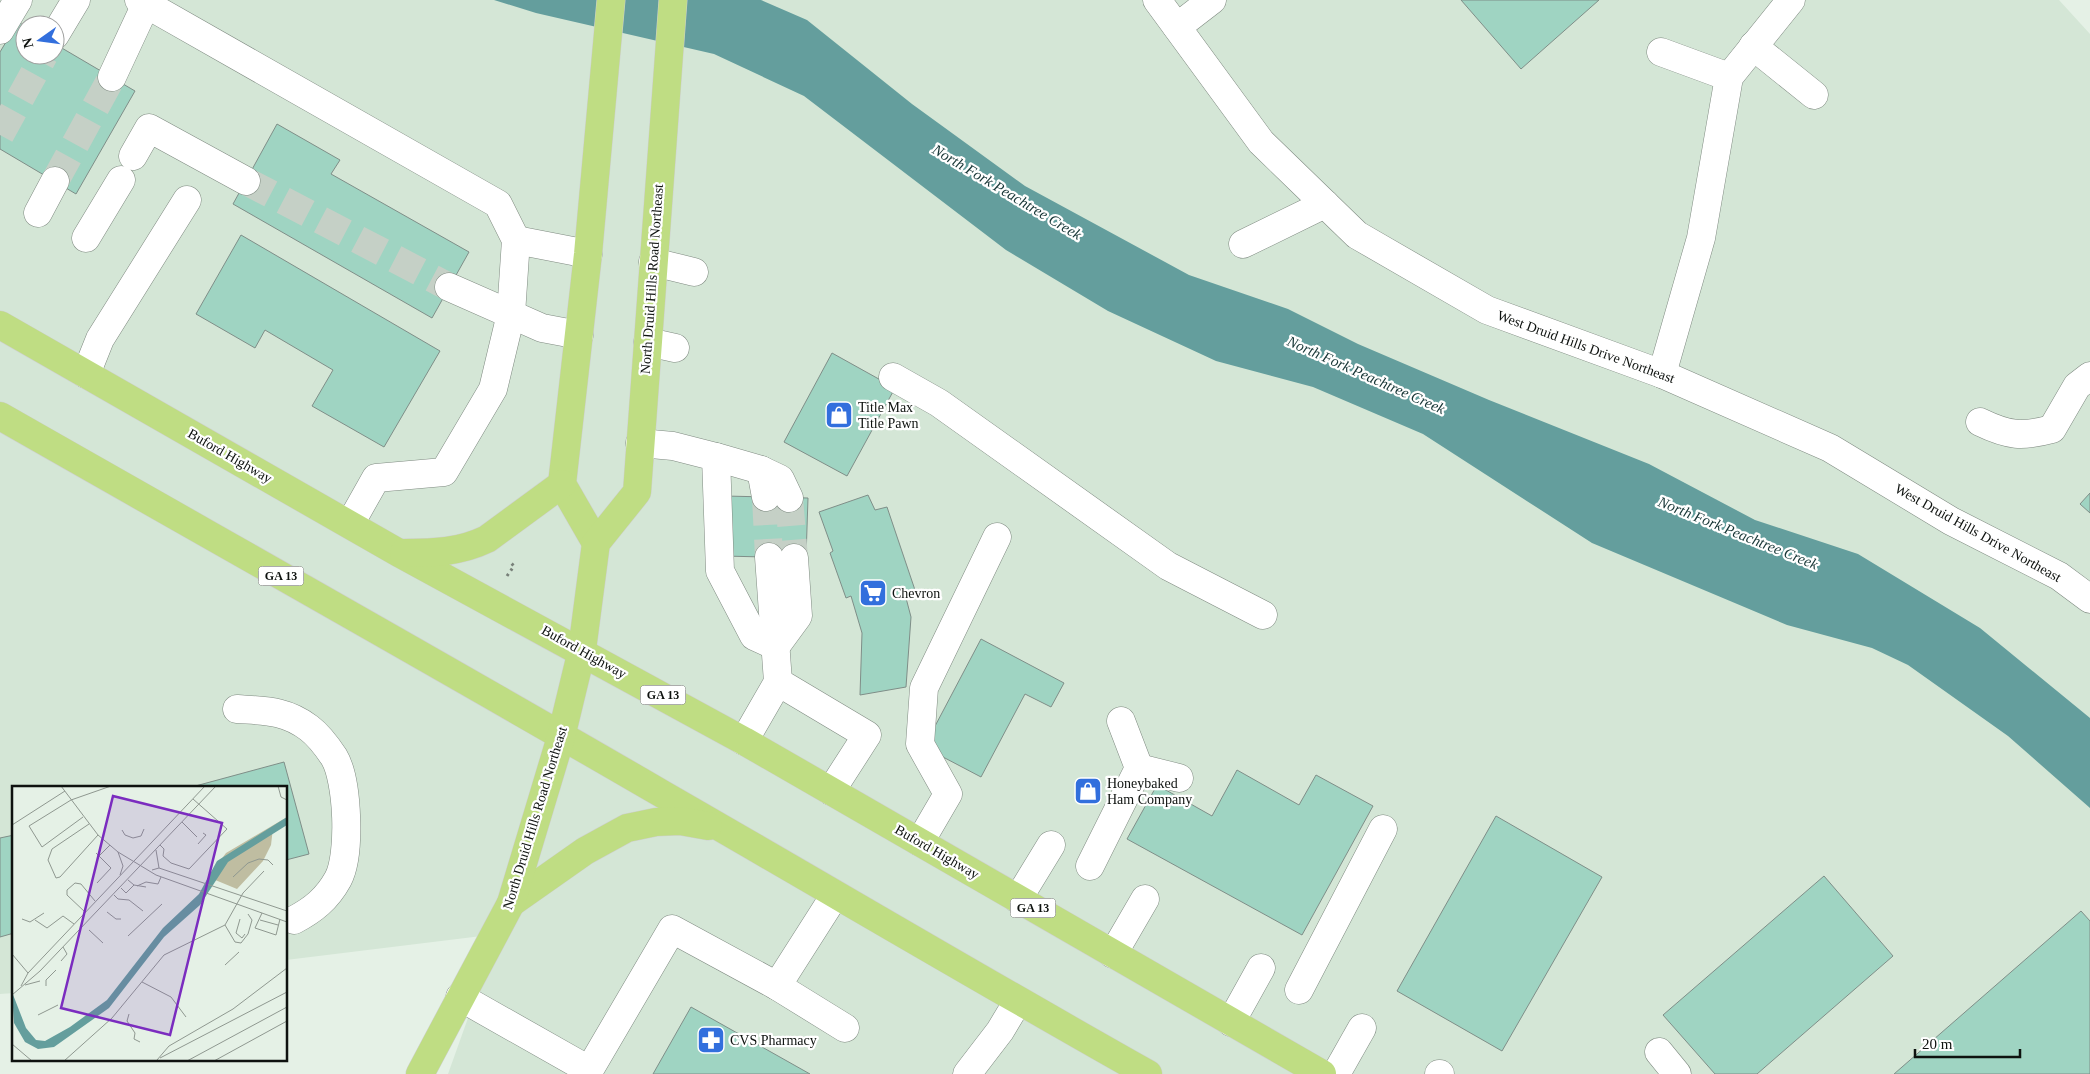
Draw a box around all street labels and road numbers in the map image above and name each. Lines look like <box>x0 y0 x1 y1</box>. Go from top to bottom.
street label: North Druid Hills Road Northeast <box>638 183 666 375</box>
street label: West Druid Hills Drive Northeast <box>1495 308 1677 386</box>
street label: Buford Highway <box>185 426 275 486</box>
street label: West Druid Hills Drive Northeast <box>1892 481 2064 585</box>
road number: GA 13 <box>258 566 304 586</box>
street label: Buford Highway <box>539 623 629 681</box>
road number: GA 13 <box>640 686 686 704</box>
street label: North Druid Hills Road Northeast <box>500 725 570 911</box>
street label: Buford Highway <box>892 822 982 882</box>
road number: GA 13 <box>1010 898 1056 918</box>

